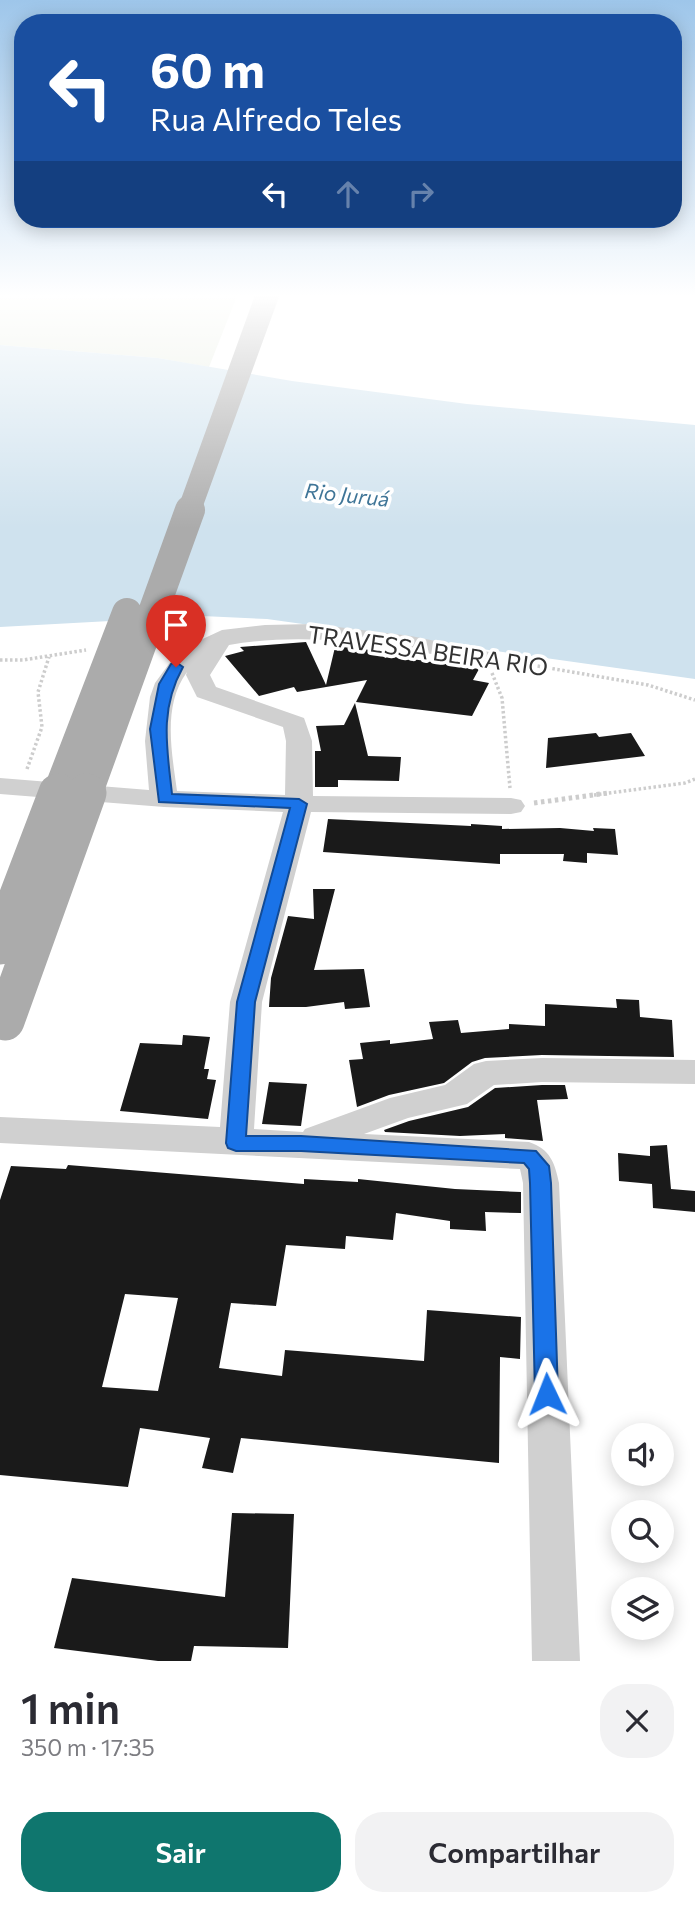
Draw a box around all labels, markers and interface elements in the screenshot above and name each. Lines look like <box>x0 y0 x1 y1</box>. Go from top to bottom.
text: 60 m <box>150 38 265 98</box>
icon: left <box>35 42 126 133</box>
text: Rua Alfredo Teles <box>150 98 402 138</box>
icon: left <box>256 175 294 213</box>
icon: ahead <box>329 175 367 213</box>
icon: right <box>402 175 440 213</box>
water label: Rio Juruá <box>303 477 392 511</box>
pin <box>146 595 206 667</box>
icon: arrive <box>157 606 195 644</box>
street label: TRAVESSA BEIRA RIO <box>306 619 550 681</box>
position arrow <box>510 1357 584 1431</box>
map controls <box>611 1423 674 1640</box>
button: sound <box>611 1423 674 1486</box>
button: search <box>611 1500 674 1563</box>
button: layers <box>611 1577 674 1640</box>
text: 1 min <box>21 1681 120 1733</box>
button: close <box>600 1684 674 1758</box>
text: 350 m · 17:35 <box>21 1733 155 1761</box>
button: Sair <box>21 1812 341 1892</box>
button: Compartilhar <box>355 1812 674 1892</box>

